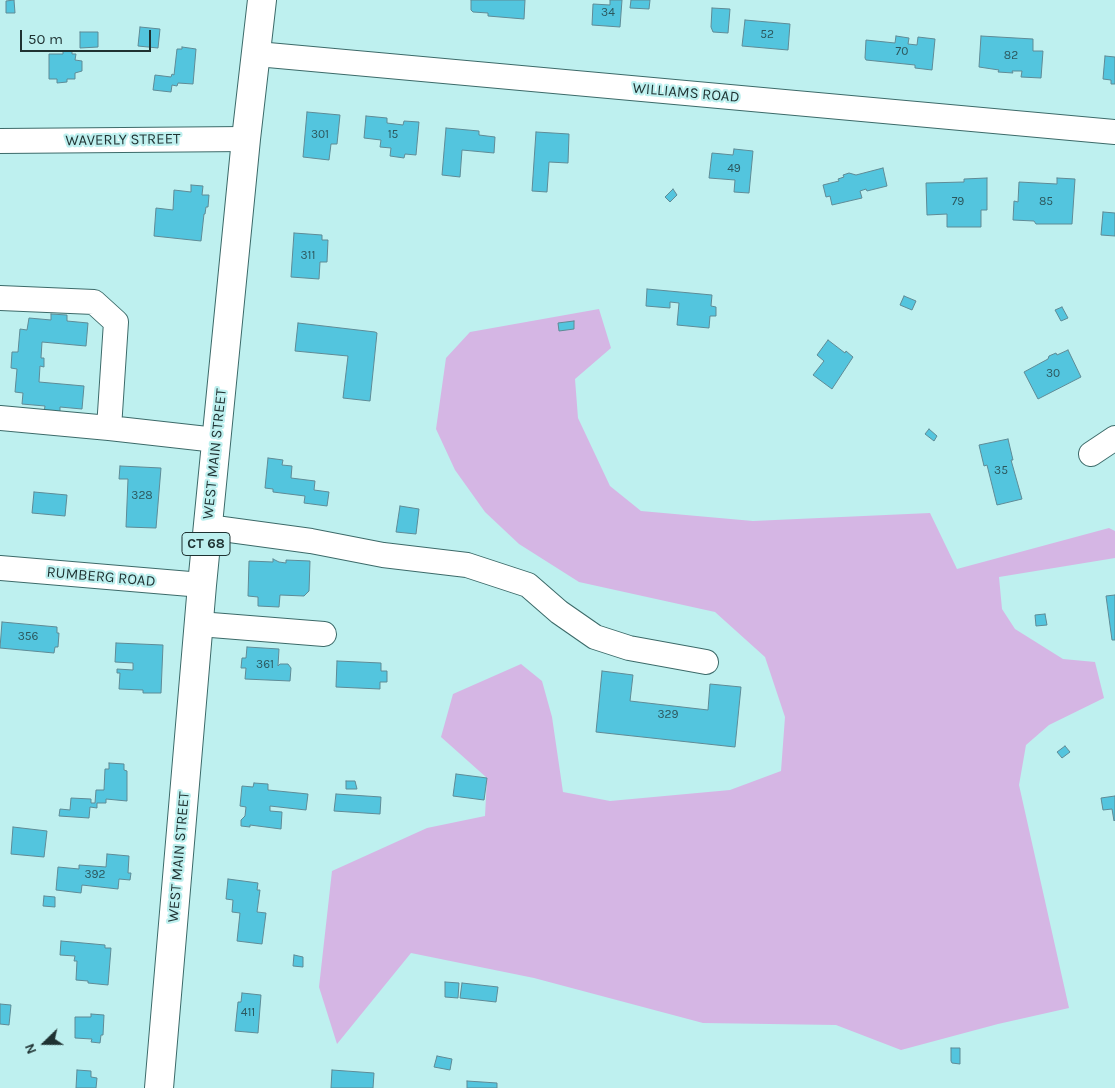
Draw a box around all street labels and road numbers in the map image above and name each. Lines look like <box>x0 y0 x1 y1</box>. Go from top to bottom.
street label: WILLIAMS ROAD <box>632 79 740 107</box>
street label: WAVERLY STREET <box>65 130 181 150</box>
street label: WEST MAIN STREET <box>199 388 231 520</box>
road number: CT 68 <box>182 532 230 556</box>
street label: RUMBERG ROAD <box>46 563 156 591</box>
street label: WEST MAIN STREET <box>164 791 194 923</box>

